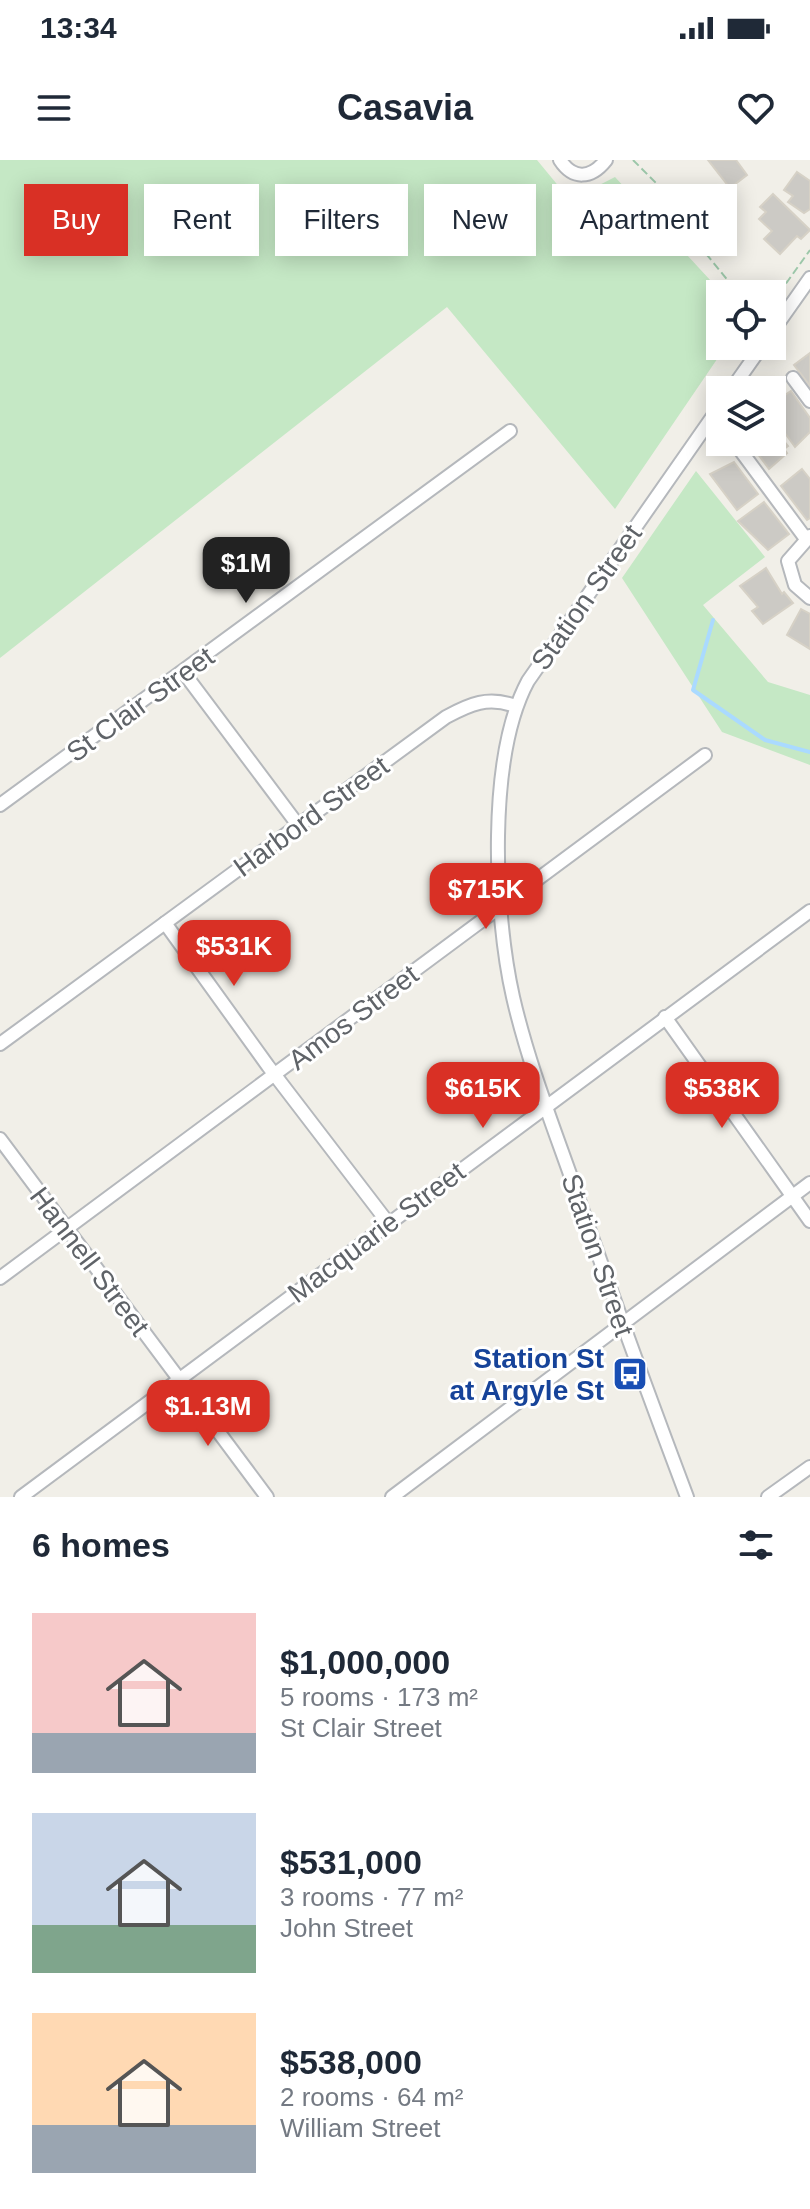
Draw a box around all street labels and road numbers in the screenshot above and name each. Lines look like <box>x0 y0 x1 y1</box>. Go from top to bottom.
street label: Station Street <box>525 519 648 676</box>
street label: St Clair Street <box>61 641 220 768</box>
street label: Harbord Street <box>228 750 395 883</box>
street label: Amos Street <box>282 959 424 1076</box>
street label: Macquarie Street <box>282 1156 471 1309</box>
street label: Station Street <box>555 1170 640 1341</box>
street label: Hannell Street <box>24 1181 156 1342</box>

